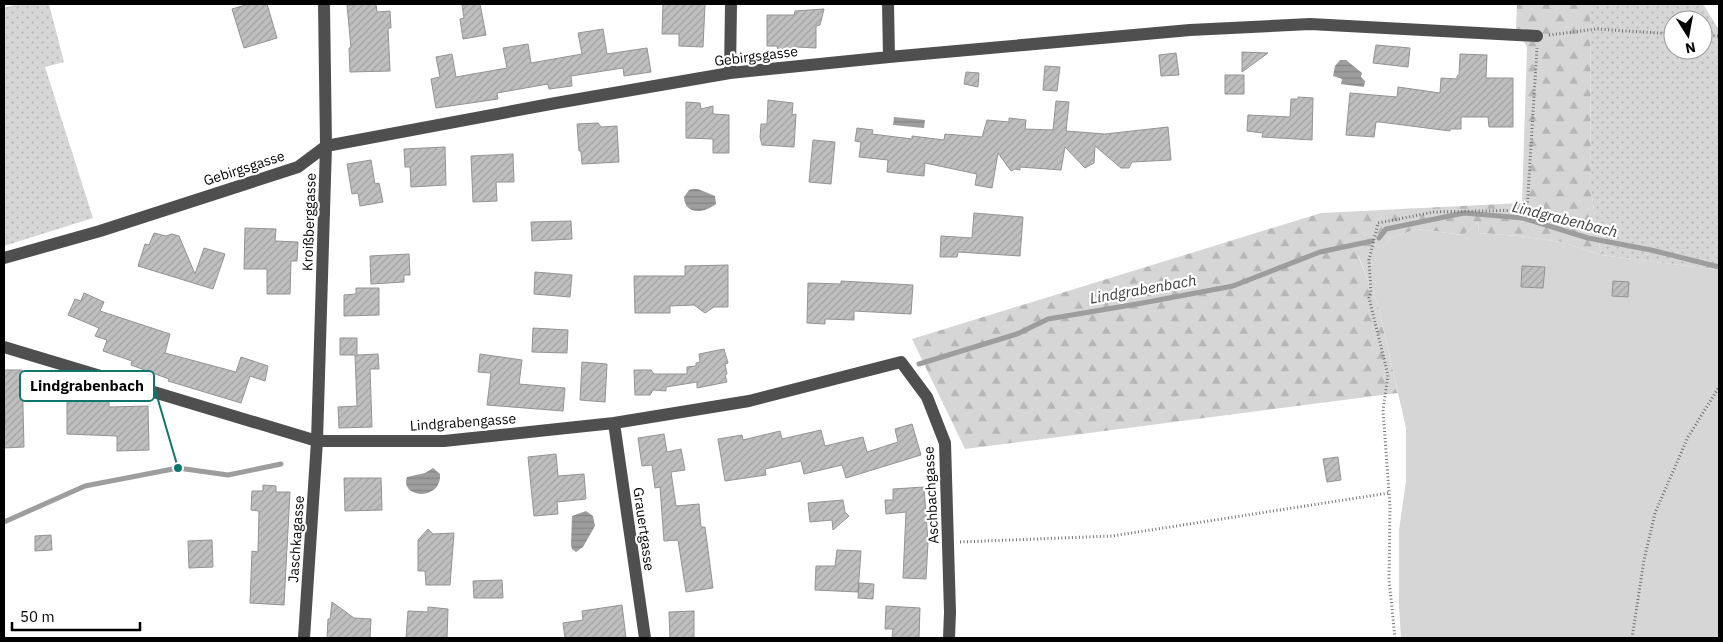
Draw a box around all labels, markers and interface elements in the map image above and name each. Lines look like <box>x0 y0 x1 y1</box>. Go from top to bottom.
north arrow <box>1663 10 1713 60</box>
text: N <box>1684 38 1697 58</box>
street label: Gebirgsgasse <box>713 42 799 70</box>
street label: Gebirgsgasse <box>201 146 287 190</box>
street label: Kroißberggasse <box>298 172 320 271</box>
water label: Lindgrabenbach <box>1510 197 1620 241</box>
water label: Lindgrabenbach <box>1088 270 1198 308</box>
callout: Lindgrabenbach <box>20 371 154 401</box>
text: Lindgrabenbach <box>30 376 144 395</box>
street label: Lindgrabengasse <box>409 409 517 435</box>
street label: Aschbachgasse <box>919 446 943 544</box>
street label: Grauertgasse <box>629 486 659 572</box>
street label: Jaschkagasse <box>284 495 308 583</box>
scale bar <box>12 600 140 632</box>
text: 50 m <box>20 607 55 626</box>

